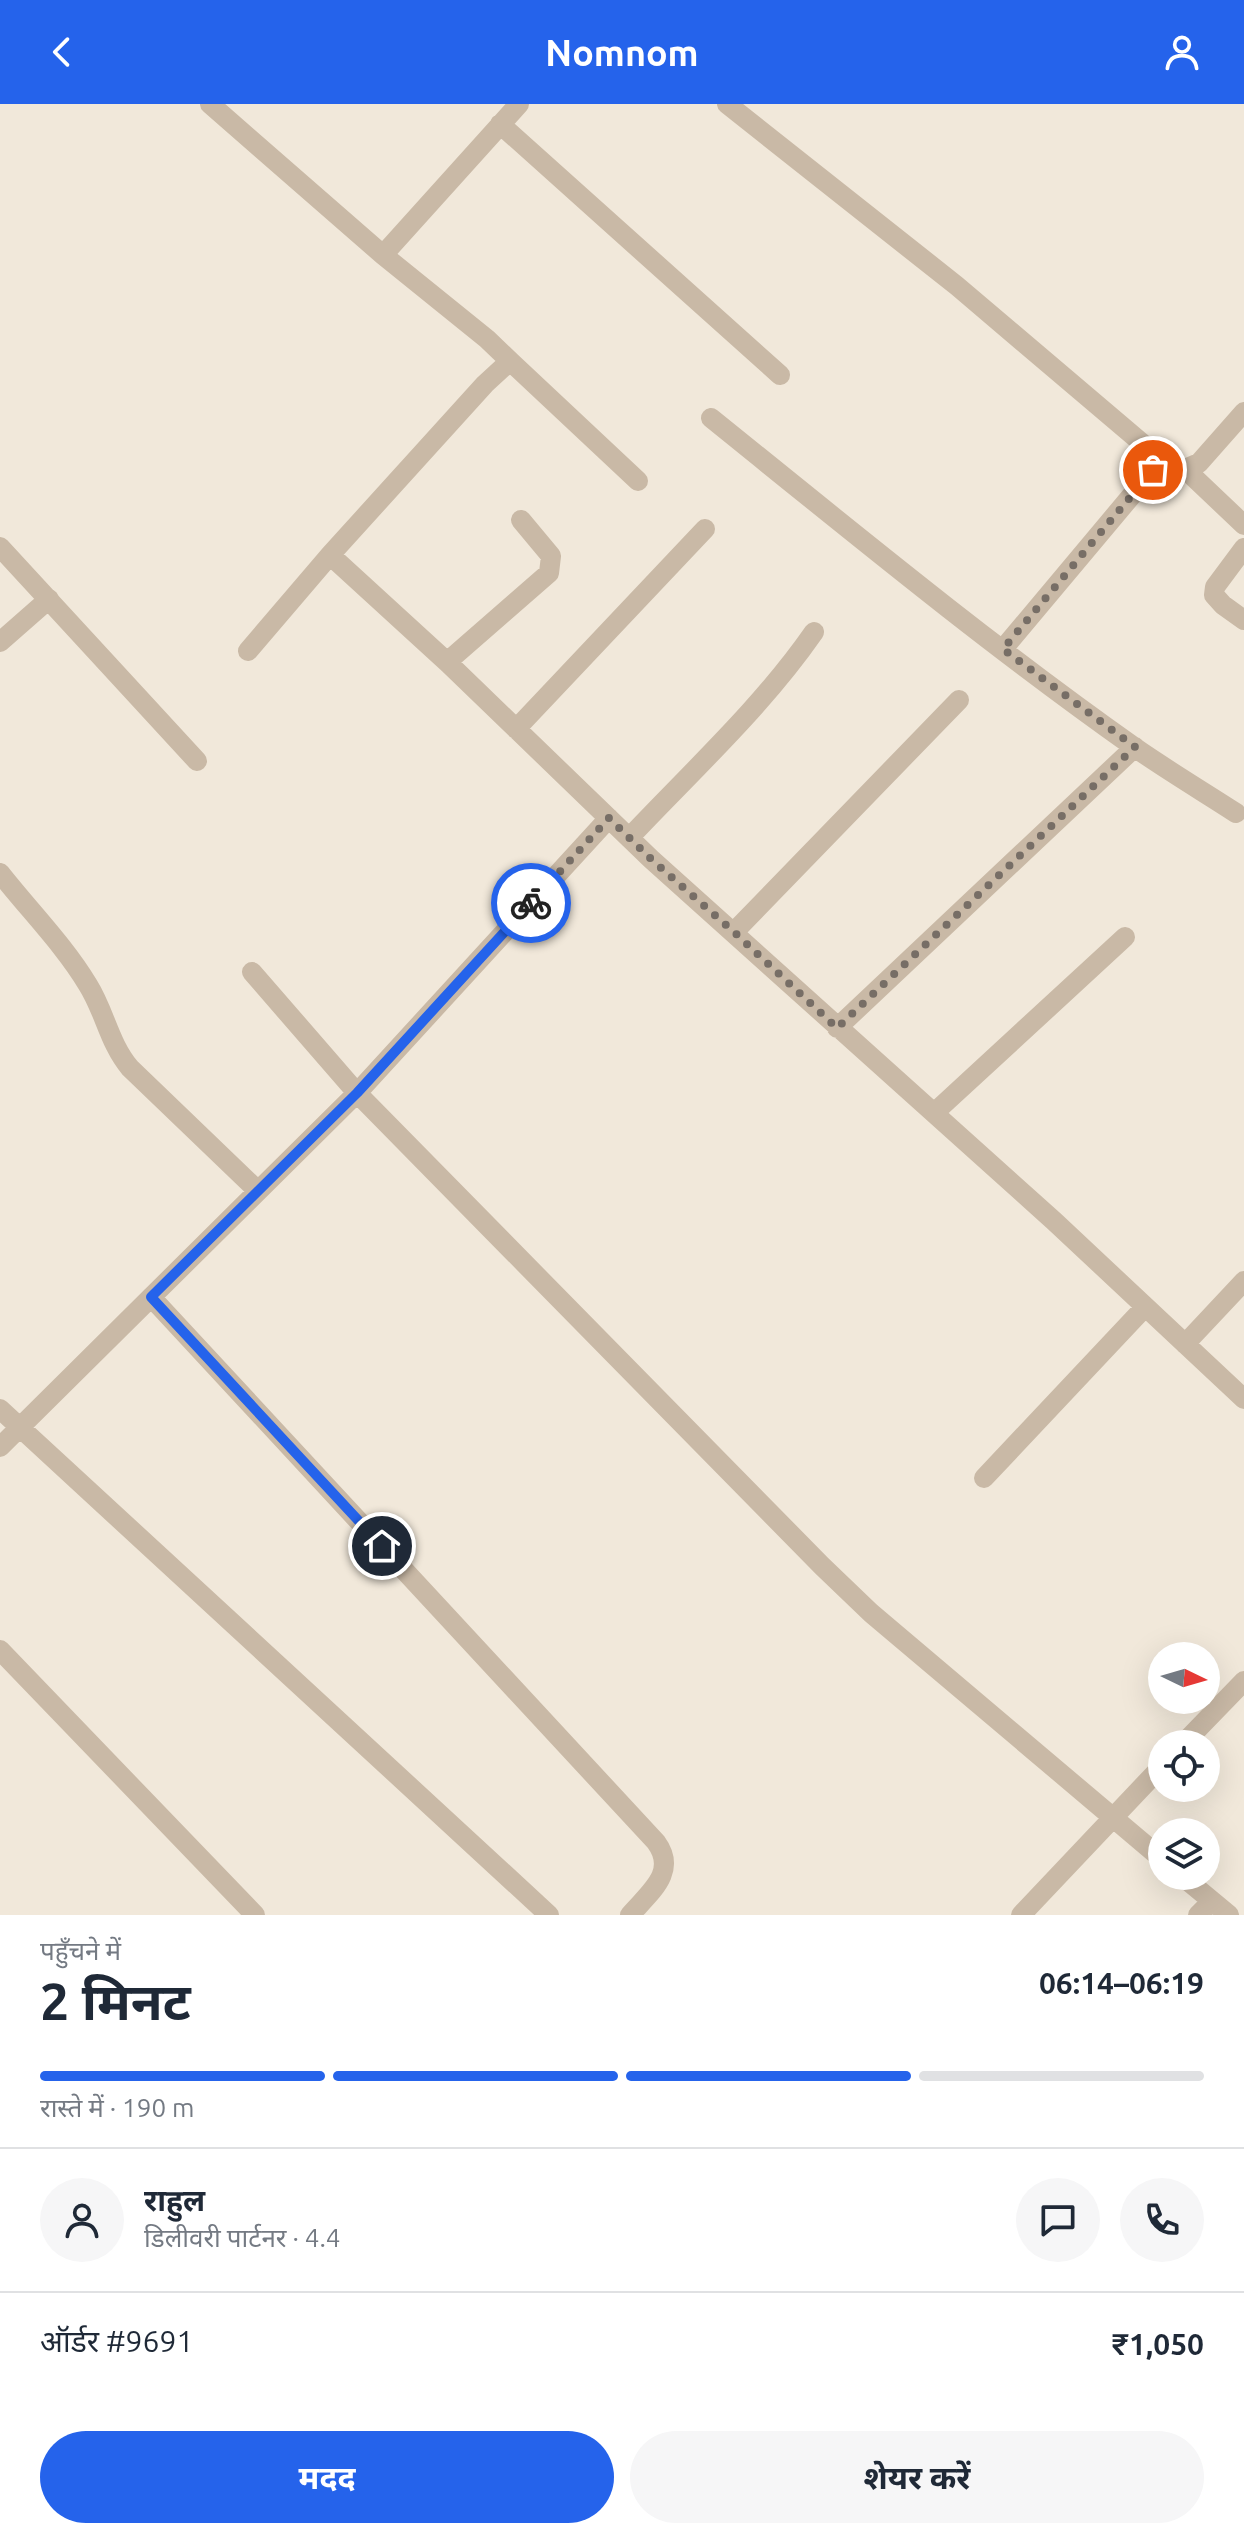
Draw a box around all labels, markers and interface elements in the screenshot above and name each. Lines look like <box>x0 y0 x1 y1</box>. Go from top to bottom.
icon: back <box>40 30 84 74</box>
icon: person <box>1160 30 1204 74</box>
text: Nomnom <box>545 32 699 73</box>
pin <box>1119 436 1187 504</box>
icon: bag <box>1131 448 1175 492</box>
courier <box>491 863 571 943</box>
icon: bike <box>509 881 553 925</box>
pin <box>348 1512 416 1580</box>
icon: home <box>360 1524 404 1568</box>
north arrow <box>1148 1642 1220 1714</box>
map controls <box>1148 1642 1220 1890</box>
button: locate <box>1148 1730 1220 1802</box>
button: layers <box>1148 1818 1220 1890</box>
text: पहुँचने में <box>40 1936 121 1965</box>
text: 06:14–06:19 <box>1039 1966 1204 2000</box>
text: 2 मिनट <box>40 1972 191 2030</box>
text: रास्ते में · 190 m <box>40 2093 195 2122</box>
button: person <box>40 2178 124 2262</box>
button: chat <box>1016 2178 1100 2262</box>
button: phone <box>1120 2178 1204 2262</box>
text: राहुल <box>144 2183 205 2217</box>
text: डिलीवरी पार्टनर · 4.4 <box>144 2223 340 2252</box>
text: ऑर्डर #9691 <box>40 2324 193 2358</box>
text: ₹1,050 <box>1112 2327 1204 2361</box>
button: मदद <box>40 2431 614 2523</box>
button: शेयर करें <box>630 2431 1204 2523</box>

